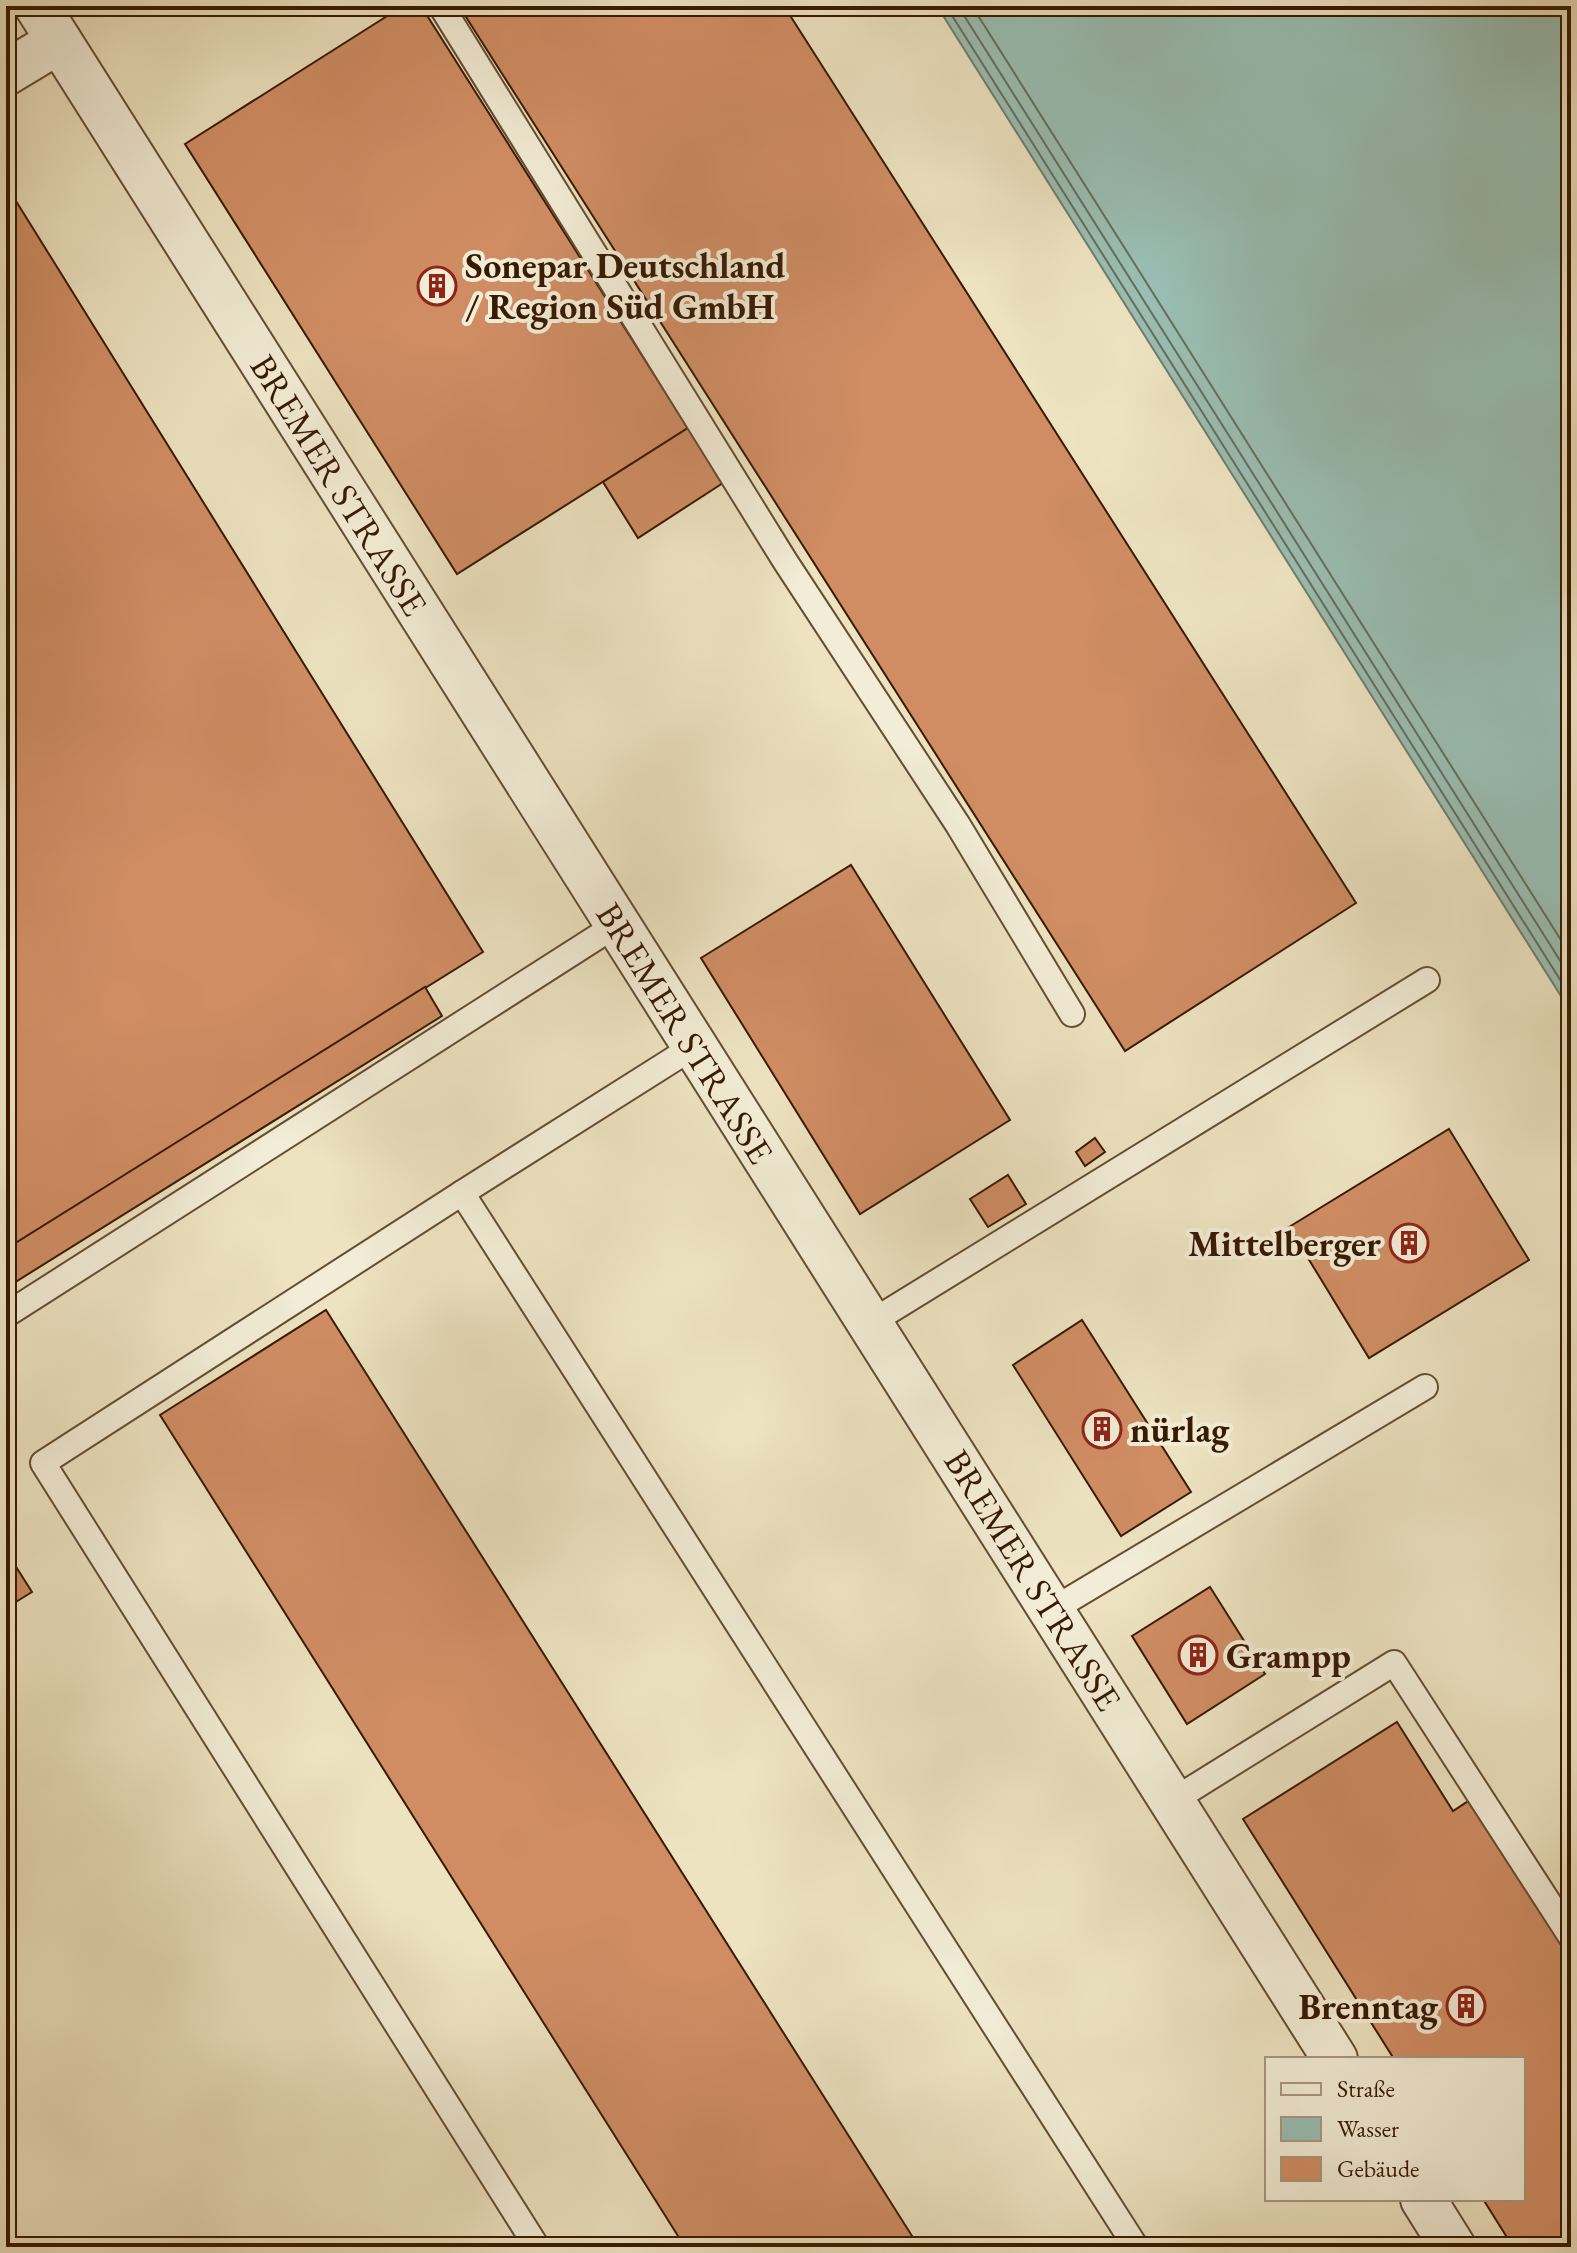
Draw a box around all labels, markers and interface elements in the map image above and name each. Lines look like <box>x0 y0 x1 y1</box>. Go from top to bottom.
place label: Sonepar Deutschland / Region Süd GmbH <box>465 242 786 330</box>
building icon: Sonepar Deutschland / Region Süd GmbH <box>416 265 458 307</box>
street label: BREMER STRASSE <box>240 346 438 624</box>
street label: BREMER STRASSE <box>586 894 784 1172</box>
place label: Mittelberger <box>1188 1220 1381 1267</box>
building icon: Mittelberger <box>1388 1222 1430 1264</box>
place label: nürlag <box>1130 1406 1230 1453</box>
building icon: nürlag <box>1081 1408 1123 1450</box>
street label: BREMER STRASSE <box>934 1441 1132 1719</box>
place label: Grampp <box>1226 1632 1351 1679</box>
building icon: Grampp <box>1177 1634 1219 1676</box>
place label: Brenntag <box>1299 1983 1439 2030</box>
building icon: Brenntag <box>1445 1985 1487 2027</box>
legend <box>1265 2057 1525 2201</box>
text: Straße <box>1337 2073 1395 2104</box>
text: Wasser <box>1337 2113 1399 2144</box>
text: Gebäude <box>1337 2153 1419 2184</box>

